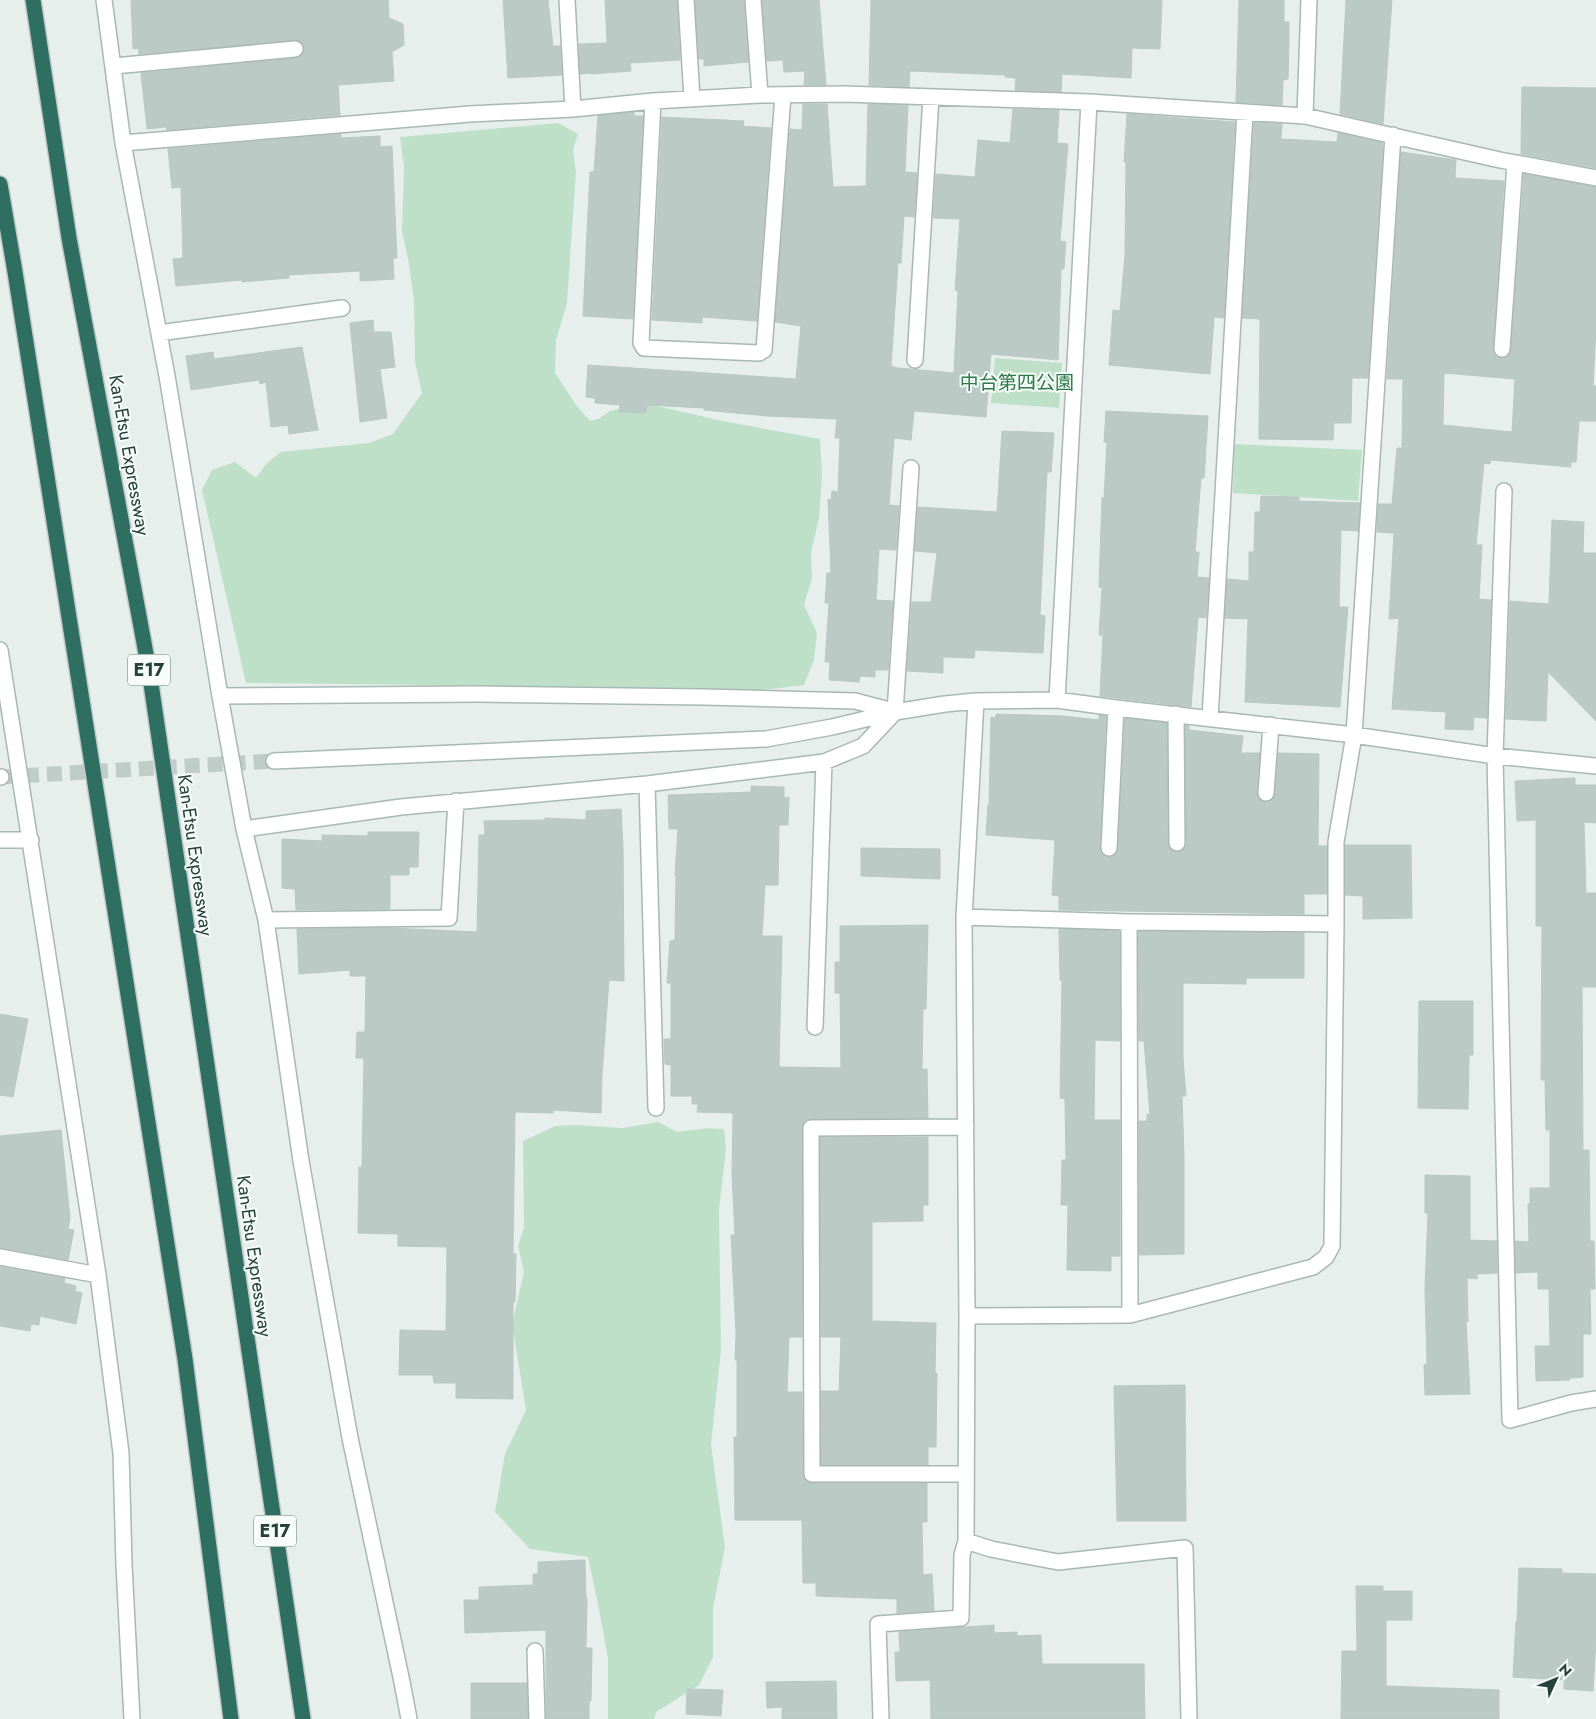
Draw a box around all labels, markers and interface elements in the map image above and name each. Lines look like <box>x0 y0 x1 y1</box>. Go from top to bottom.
park label: 中台第四公園 <box>960 369 1074 396</box>
street label: Kan-Etsu Expressway <box>102 372 157 538</box>
road number: E17 <box>128 654 170 686</box>
street label: Kan-Etsu Expressway <box>171 772 220 938</box>
street label: Kan-Etsu Expressway <box>230 1173 279 1339</box>
road number: E17 <box>254 1515 296 1546</box>
north arrow <box>1531 1654 1581 1704</box>
text: N <box>1554 1659 1576 1681</box>

